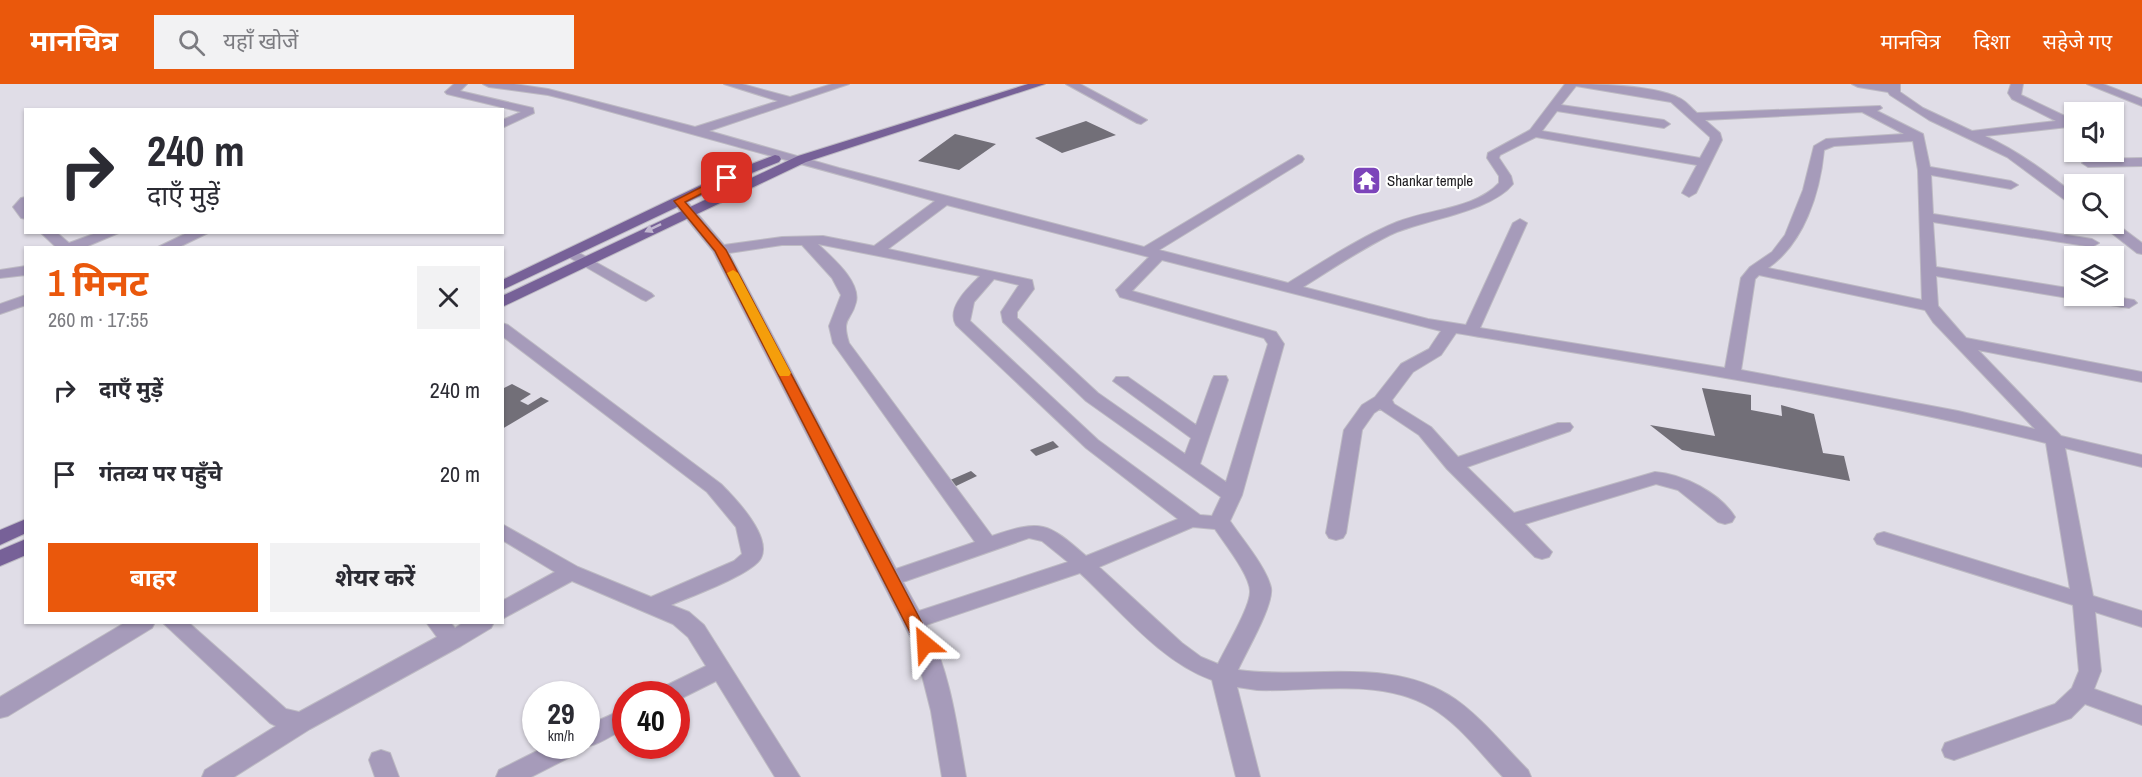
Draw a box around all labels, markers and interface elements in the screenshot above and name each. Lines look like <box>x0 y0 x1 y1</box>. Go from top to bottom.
search box <box>154 15 574 69</box>
text: मानचित्र <box>30 22 118 60</box>
icon: search <box>175 26 208 59</box>
text: यहाँ खोजें <box>223 26 298 56</box>
text: मानचित्र <box>1881 27 1941 56</box>
text: दिशा <box>1974 27 2010 56</box>
text: सहेजे गए <box>2043 27 2112 56</box>
map controls <box>2064 102 2124 306</box>
button: sound <box>2064 102 2124 162</box>
text: 240 m <box>147 123 245 179</box>
icon: right <box>48 132 126 210</box>
pin <box>701 152 752 203</box>
icon: arrive <box>710 161 743 194</box>
temple icon: Shankar temple <box>1350 164 1382 196</box>
place label: Shankar temple <box>1387 170 1473 191</box>
button: search <box>2064 174 2124 234</box>
text: दाएँ मुड़ें <box>147 177 220 213</box>
one-way arrow <box>645 224 662 233</box>
button: layers <box>2064 246 2124 306</box>
text: 1 मिनट <box>48 259 148 307</box>
button: close <box>417 266 480 329</box>
text: 260 m · 17:55 <box>48 306 148 333</box>
icon: right <box>48 374 81 407</box>
text: दाएँ मुड़ें <box>99 374 163 404</box>
text: 240 m <box>430 375 480 405</box>
icon: arrive <box>48 458 81 491</box>
text: गंतव्य पर पहुँचे <box>99 458 222 488</box>
text: 20 m <box>440 459 480 489</box>
button: बाहर <box>48 543 258 612</box>
button: शेयर करें <box>270 543 480 612</box>
position arrow <box>893 612 957 676</box>
speed limit sign: 40 <box>612 681 690 759</box>
text: 29 <box>547 693 575 733</box>
text: km/h <box>548 725 574 746</box>

